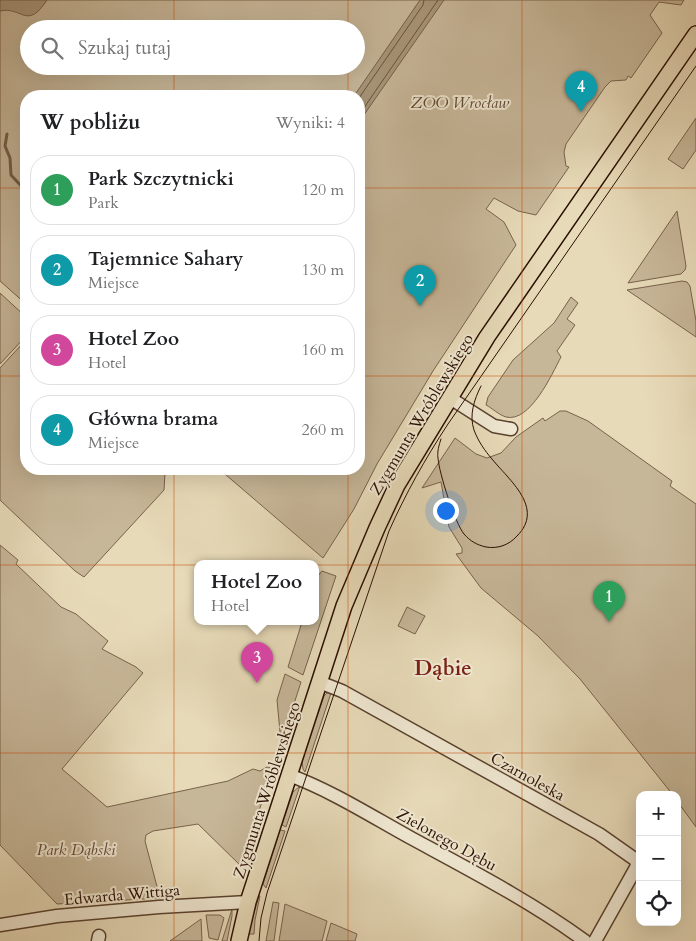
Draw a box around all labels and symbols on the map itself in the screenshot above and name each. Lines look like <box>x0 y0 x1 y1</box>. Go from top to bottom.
pin: 4 <box>565 71 597 112</box>
park label: ZOO Wrocław <box>411 92 510 114</box>
pin: 2 <box>404 265 436 306</box>
street label: Zygmunta Wróblewskiego <box>365 329 479 499</box>
your location <box>433 498 459 524</box>
pin: 1 <box>593 581 625 622</box>
pin: 3 <box>241 642 273 683</box>
district label: Dąbie <box>414 654 472 683</box>
street label: Zygmunta Wróblewskiego <box>228 699 306 882</box>
street label: Czarnoleska <box>486 747 569 806</box>
street label: Zielonego Dębu <box>392 803 501 877</box>
park label: Park Dąbski <box>37 839 116 861</box>
street label: Edwarda Wittiga <box>63 879 181 911</box>

